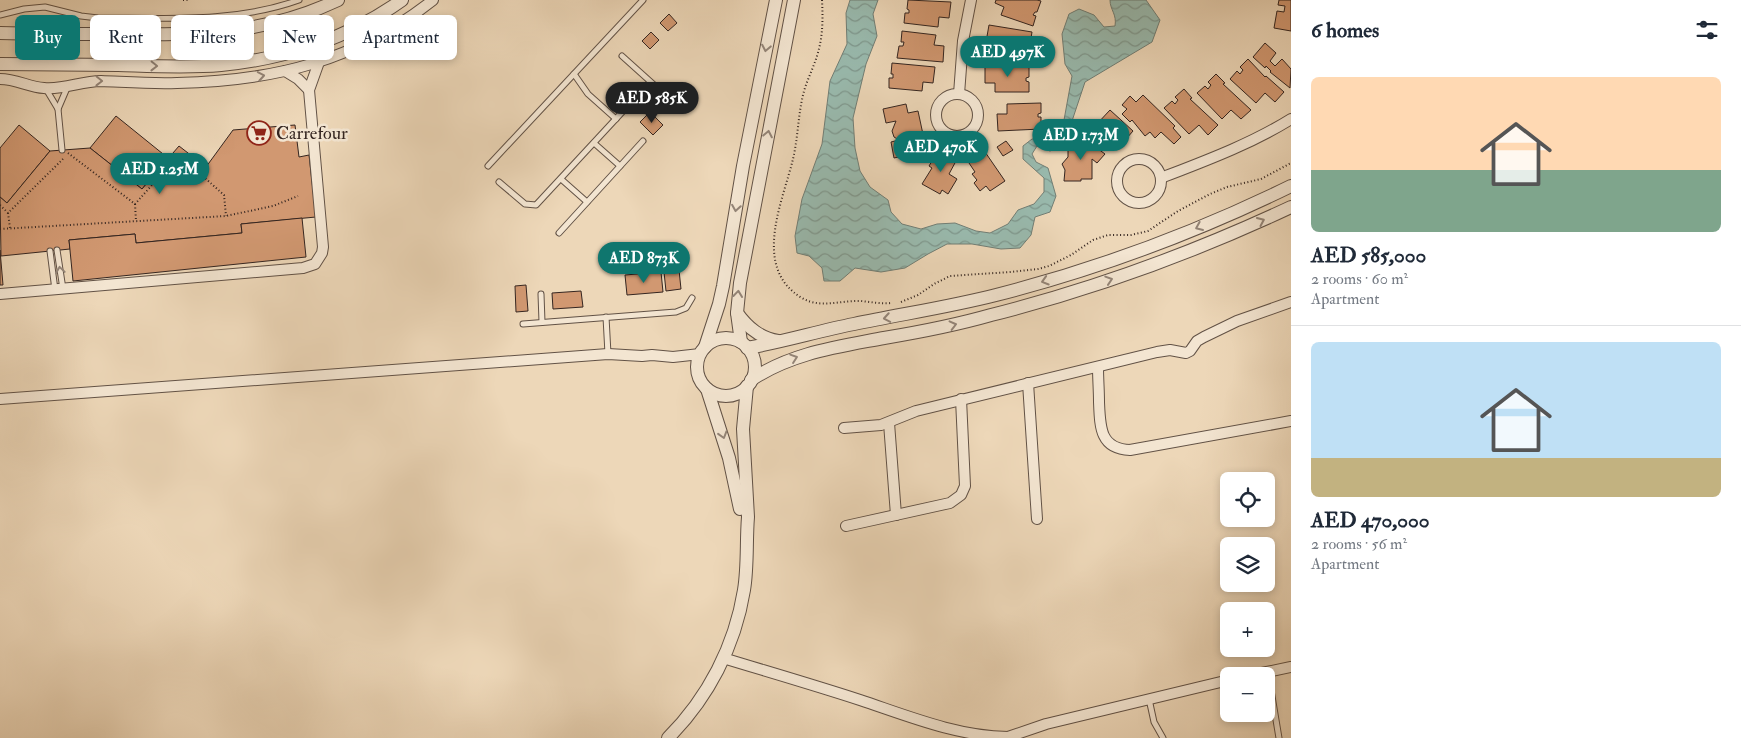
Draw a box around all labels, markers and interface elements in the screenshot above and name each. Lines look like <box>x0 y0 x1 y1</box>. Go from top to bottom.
chip: Buy <box>15 15 80 60</box>
chip: Rent <box>90 15 161 60</box>
chip: Filters <box>171 15 254 60</box>
chip: New <box>264 15 334 60</box>
chip: Apartment <box>344 15 457 60</box>
icon: filters <box>1693 16 1721 44</box>
text: 6 homes <box>1311 17 1379 44</box>
pin: AED 497K <box>956 36 1060 78</box>
text: AED 497K <box>971 42 1045 62</box>
one-way arrow <box>762 43 772 52</box>
one-way arrow <box>150 61 158 71</box>
one-way arrow <box>257 71 266 81</box>
one-way arrow <box>95 76 103 87</box>
pin: AED 585K <box>600 82 704 124</box>
text: AED 585K <box>617 88 687 108</box>
icon: home <box>1471 109 1561 199</box>
pin: AED 1.73M <box>1024 119 1138 161</box>
supermarket icon: Carrefour <box>246 120 272 146</box>
place label: Carrefour <box>276 122 348 145</box>
text: AED 1.73M <box>1043 125 1119 145</box>
one-way arrow <box>763 130 773 139</box>
pin: AED 470K <box>889 130 993 173</box>
text: AED 470K <box>904 137 978 157</box>
pin: AED 1.25M <box>103 152 217 195</box>
text: AED 1.25M <box>121 159 199 179</box>
one-way arrow <box>732 203 742 212</box>
one-way arrow <box>1255 217 1264 227</box>
one-way arrow <box>1195 221 1204 232</box>
pin: AED 873K <box>592 242 696 284</box>
text: AED 585,000 <box>1311 242 1426 269</box>
text: AED 873K <box>609 248 679 268</box>
one-way arrow <box>55 265 66 273</box>
text: 2 rooms · 60 m² <box>1311 269 1408 289</box>
one-way arrow <box>1042 275 1050 285</box>
one-way arrow <box>1104 275 1113 285</box>
text: Apartment <box>1311 289 1379 309</box>
one-way arrow <box>733 290 744 298</box>
one-way arrow <box>883 312 892 322</box>
one-way arrow <box>949 320 958 331</box>
one-way arrow <box>789 354 798 364</box>
icon: home <box>1471 375 1561 465</box>
one-way arrow <box>717 430 727 438</box>
map controls <box>1220 472 1275 722</box>
button: locate <box>1220 472 1275 527</box>
text: AED 470,000 <box>1311 507 1429 534</box>
text: 2 rooms · 56 m² <box>1311 534 1407 554</box>
button: layers <box>1220 537 1275 592</box>
text: Apartment <box>1311 554 1379 574</box>
button: + <box>1220 602 1275 657</box>
button: − <box>1220 667 1275 722</box>

